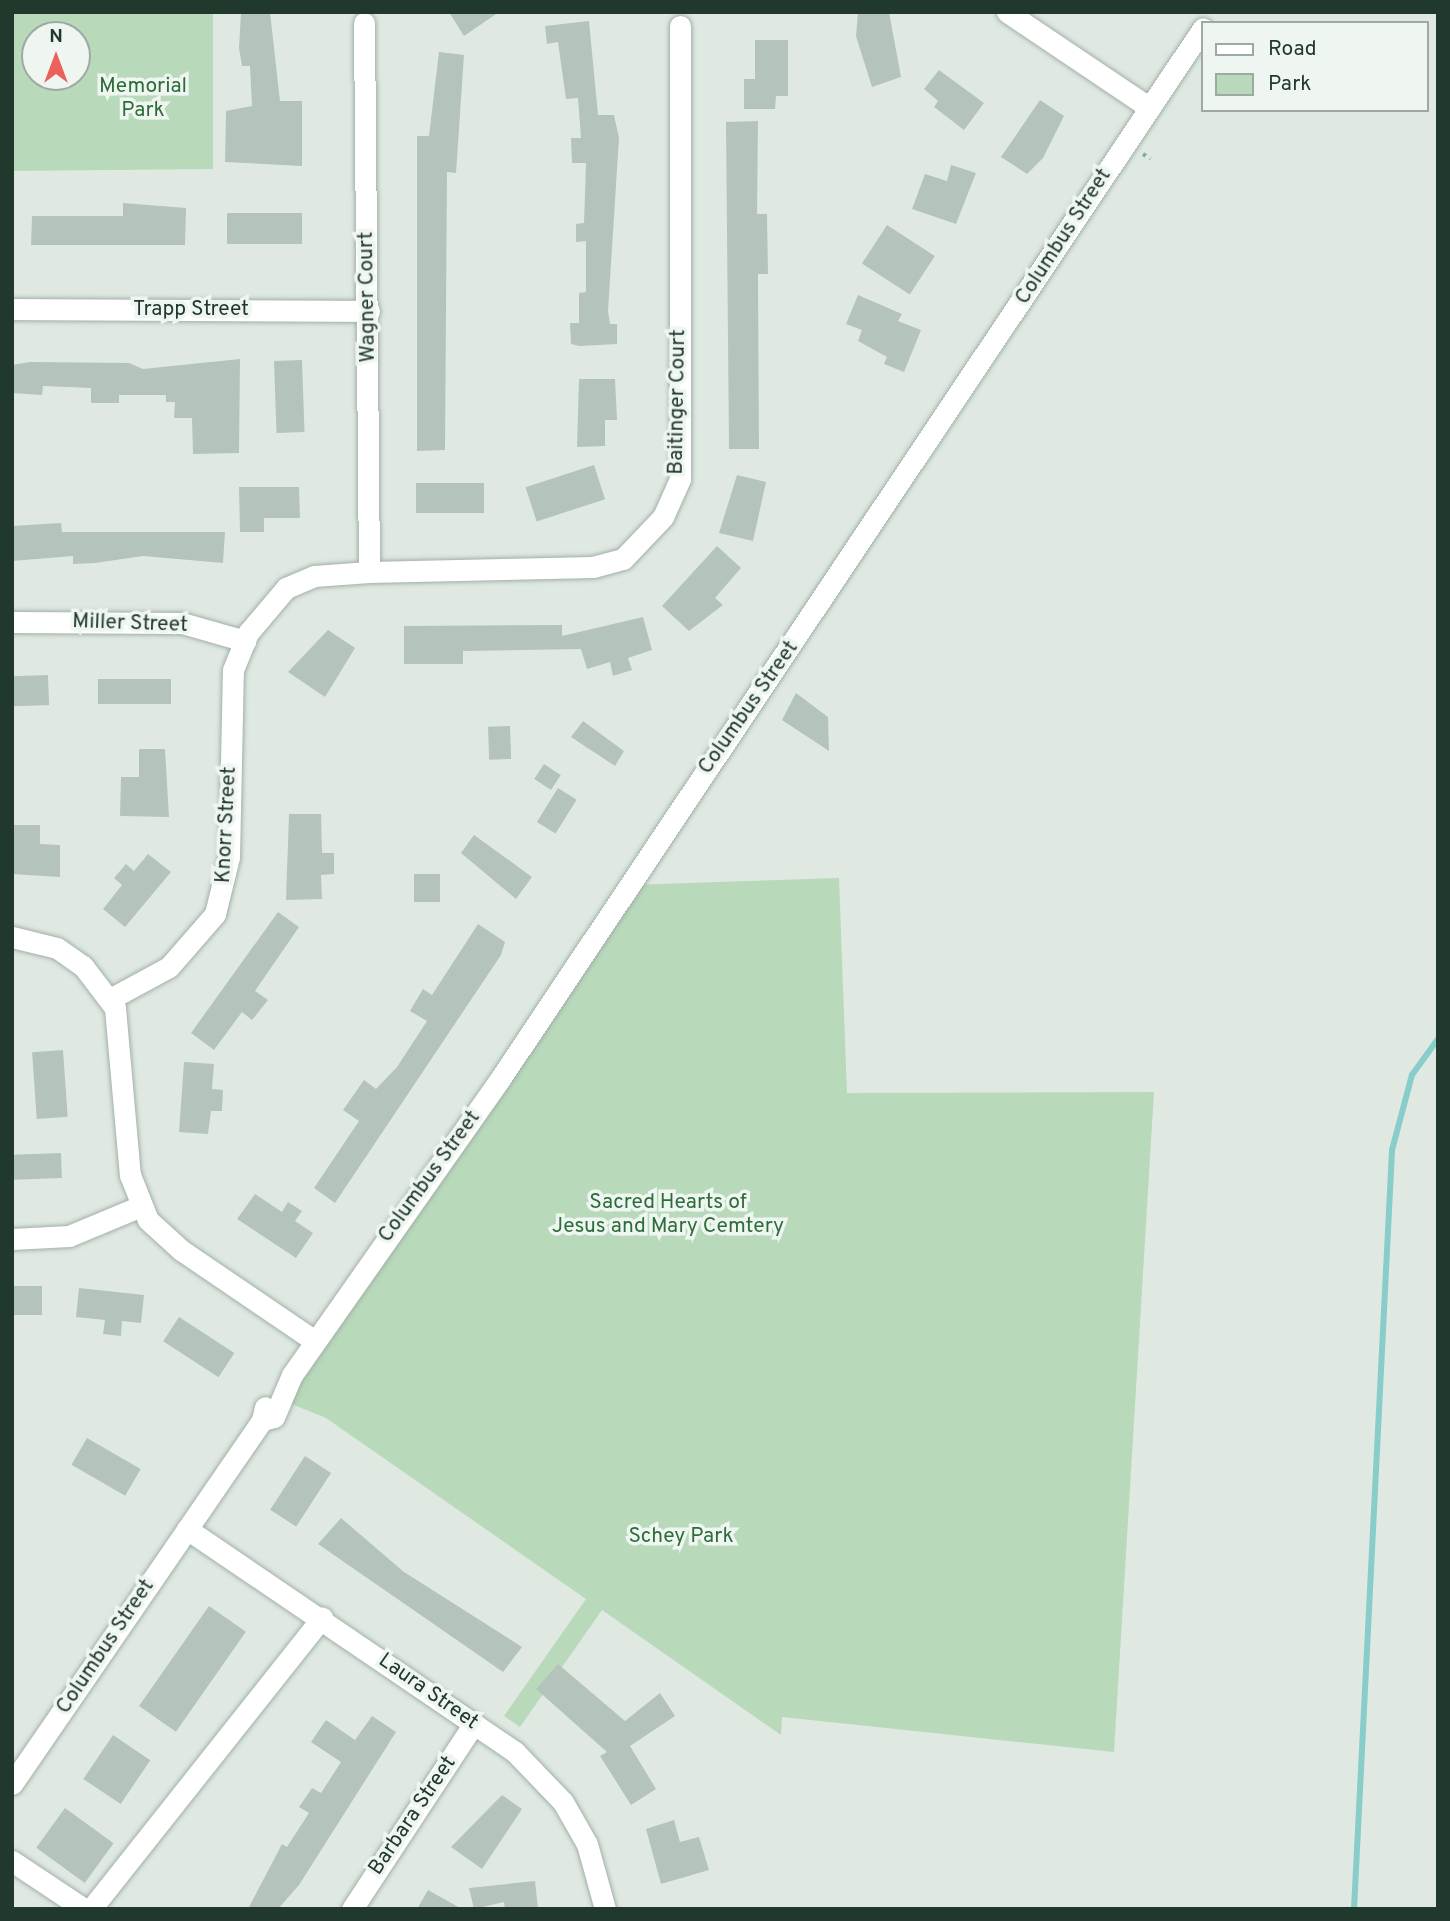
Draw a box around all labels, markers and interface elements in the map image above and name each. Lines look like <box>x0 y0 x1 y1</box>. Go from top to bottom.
north arrow <box>21 21 91 91</box>
legend <box>1202 21 1429 112</box>
text: N <box>49 25 63 49</box>
text: Road <box>1268 36 1317 63</box>
text: Park <box>1268 71 1311 98</box>
park label: Memorial Park <box>99 74 187 124</box>
street label: Columbus Street <box>1011 164 1117 310</box>
street label: Wagner Court <box>354 231 382 363</box>
street label: Trapp Street <box>133 297 249 323</box>
street label: Baitinger Court <box>664 329 692 475</box>
street label: Miller Street <box>72 609 188 639</box>
street label: Columbus Street <box>694 637 804 779</box>
street label: Knorr Street <box>211 766 243 884</box>
street label: Columbus Street <box>374 1106 486 1248</box>
park label: Sacred Hearts of Jesus and Mary Cemtery <box>552 1190 784 1240</box>
park label: Schey Park <box>628 1524 734 1550</box>
street label: Columbus Street <box>52 1575 160 1719</box>
street label: Laura Street <box>373 1648 483 1736</box>
street label: Barbara Street <box>364 1752 462 1880</box>

